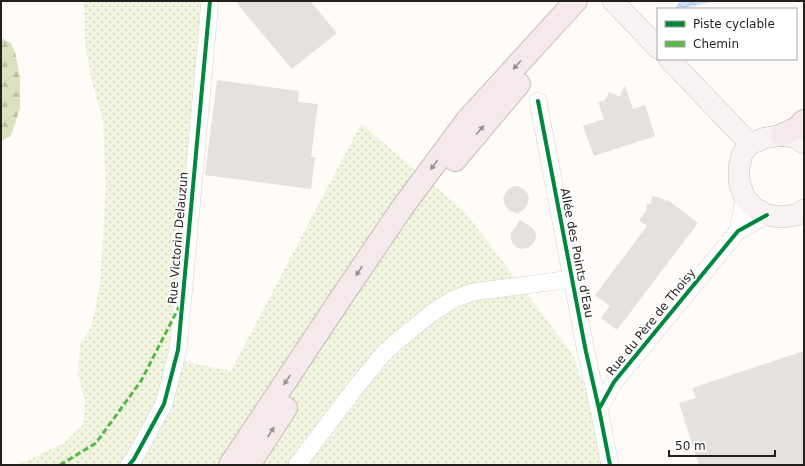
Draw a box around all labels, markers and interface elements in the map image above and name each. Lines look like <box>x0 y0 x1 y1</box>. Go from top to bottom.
legend <box>657 8 797 60</box>
text: Piste cyclable <box>693 17 775 31</box>
text: Chemin <box>693 37 739 51</box>
one-way arrow <box>512 60 522 70</box>
one-way arrow <box>475 125 485 135</box>
one-way arrow <box>430 160 438 170</box>
street label: Rue Victorin Delauzun <box>165 171 191 305</box>
street label: Allée des Points d'Eau <box>558 187 596 319</box>
one-way arrow <box>355 266 363 277</box>
street label: Rue du Père de Thoisy <box>604 266 698 378</box>
one-way arrow <box>283 374 291 385</box>
one-way arrow <box>267 426 274 438</box>
scale bar <box>669 432 775 458</box>
text: 50 m <box>675 439 706 453</box>

